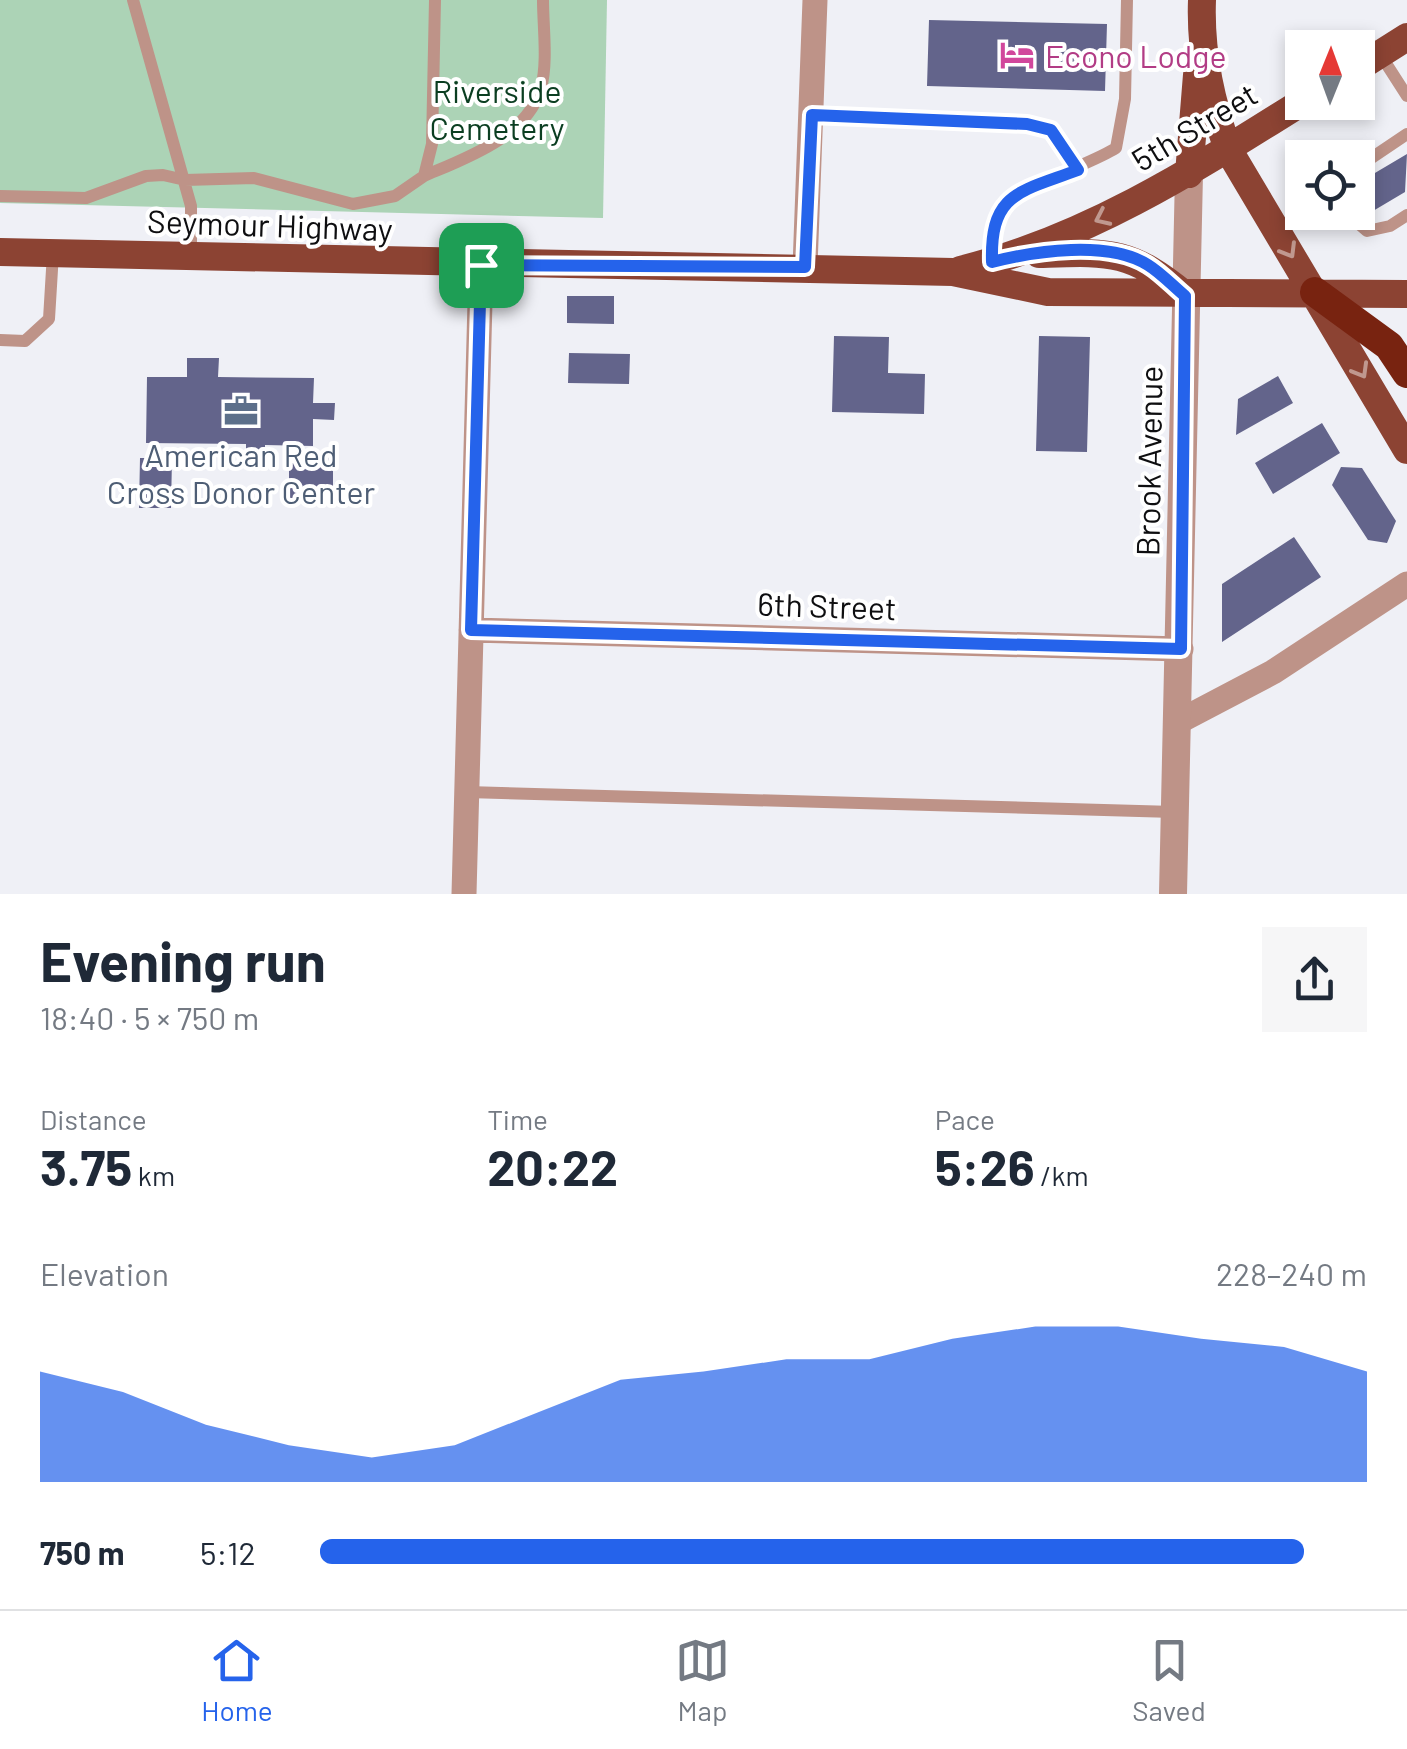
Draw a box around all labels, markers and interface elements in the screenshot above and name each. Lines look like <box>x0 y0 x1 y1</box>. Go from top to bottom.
north arrow <box>1285 30 1375 120</box>
map controls <box>1285 30 1375 230</box>
hotel icon: Econo Lodge <box>998 36 1036 74</box>
place label: Econo Lodge <box>1045 36 1226 74</box>
park label: Riverside Cemetery <box>429 71 565 146</box>
street label: 5th Street <box>1125 74 1263 178</box>
button: locate <box>1285 140 1375 230</box>
street label: Seymour Highway <box>147 201 394 247</box>
one-way arrow <box>1095 206 1113 226</box>
pin <box>439 223 524 308</box>
icon: arrive <box>454 238 509 293</box>
one-way arrow <box>1277 240 1296 258</box>
one-way arrow <box>1349 360 1368 378</box>
street label: Brook Avenue <box>1127 365 1169 557</box>
office icon: American Red Cross Donor Center <box>222 392 260 430</box>
place label: American Red Cross Donor Center <box>107 435 376 510</box>
street label: 6th Street <box>757 584 897 626</box>
text: Evening run <box>40 927 326 993</box>
button: share <box>1262 927 1367 1032</box>
text: 18:40 · 5 × 750 m <box>40 998 259 1036</box>
text: Distance <box>40 1102 147 1136</box>
text: Time <box>487 1102 548 1136</box>
text: Pace <box>935 1102 995 1136</box>
text: 3.75 <box>40 1136 132 1196</box>
text: 20:22 <box>487 1136 618 1196</box>
text: 5:26 <box>935 1136 1035 1196</box>
text: km <box>132 1158 175 1192</box>
text: /km <box>1035 1158 1089 1192</box>
text: Elevation <box>40 1254 169 1292</box>
text: 228–240 m <box>1216 1254 1367 1292</box>
text: 750 m <box>40 1533 124 1571</box>
text: 5:12 <box>200 1533 256 1571</box>
tab: Home <box>201 1633 273 1727</box>
tab: Map <box>675 1633 730 1727</box>
tab: Saved <box>1132 1633 1206 1727</box>

